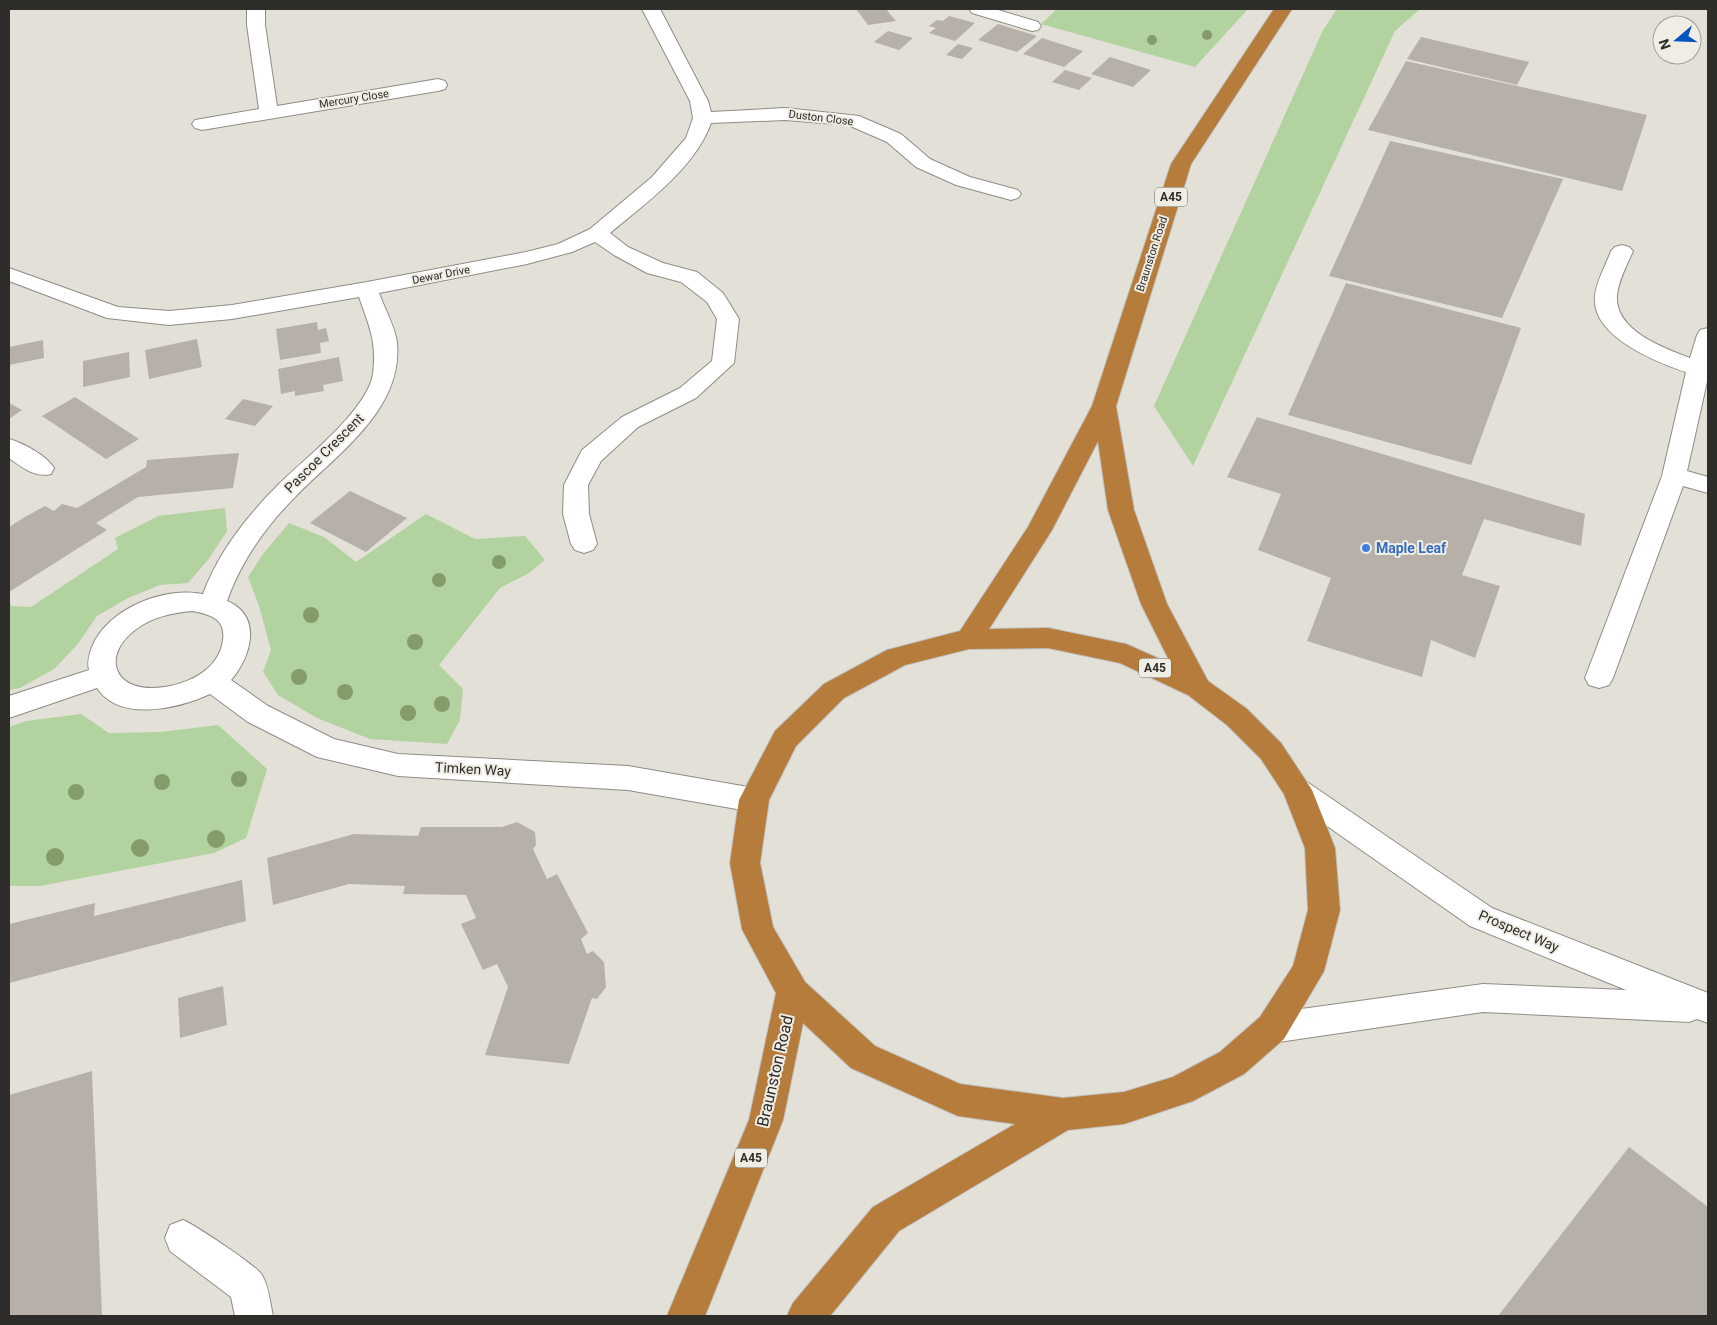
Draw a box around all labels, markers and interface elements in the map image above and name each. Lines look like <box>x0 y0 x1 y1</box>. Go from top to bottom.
north arrow <box>1652 15 1702 65</box>
text: N <box>1656 37 1674 52</box>
street label: Mercury Close <box>318 87 390 111</box>
street label: Duston Close <box>788 108 854 128</box>
road number: A45 <box>1155 188 1187 206</box>
street label: Braunston Road <box>1134 215 1170 293</box>
street label: Dewar Drive <box>411 263 471 287</box>
street label: Pascoe Crescent <box>281 410 367 496</box>
place label: Maple Leaf <box>1376 540 1447 556</box>
marker: Maple Leaf <box>1360 542 1372 554</box>
road number: A45 <box>1139 658 1171 678</box>
street label: Timken Way <box>435 759 512 779</box>
street label: Prospect Way <box>1476 907 1562 955</box>
street label: Braunston Road <box>753 1014 797 1128</box>
road number: A45 <box>735 1148 767 1168</box>

